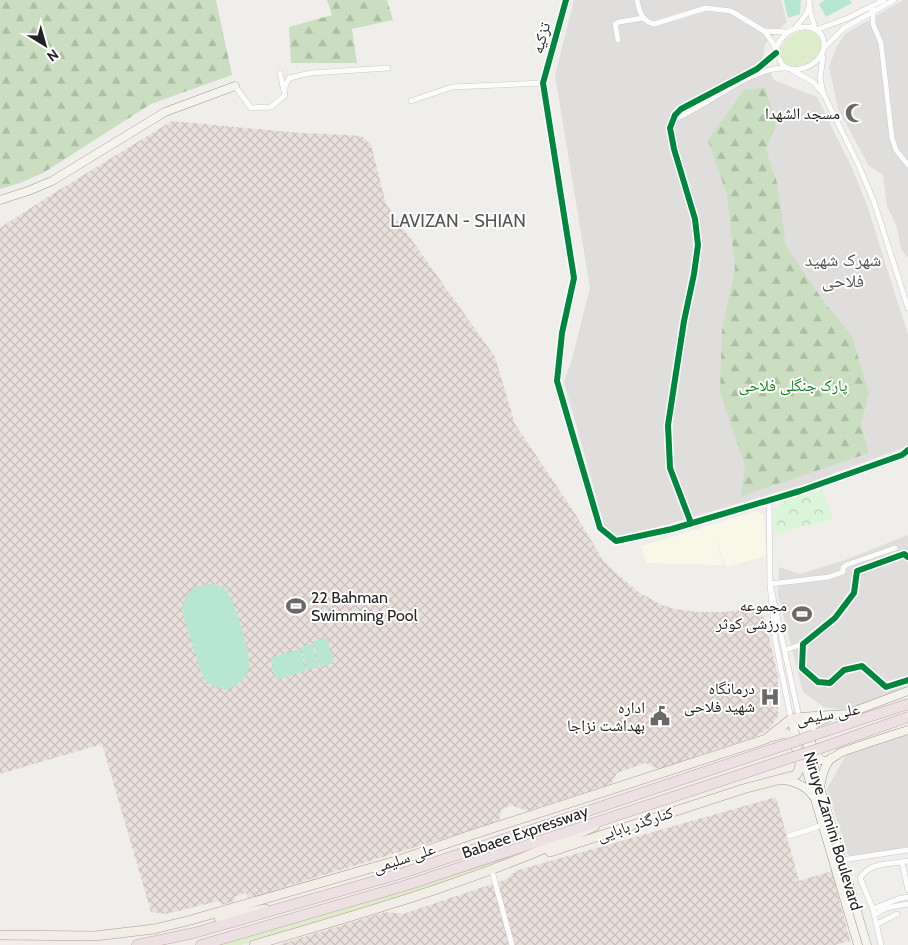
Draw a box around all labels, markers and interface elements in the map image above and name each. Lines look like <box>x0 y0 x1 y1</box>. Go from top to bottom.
north arrow <box>20 20 70 70</box>
street label: تزکیه <box>528 20 554 56</box>
text: N <box>43 45 62 66</box>
mosque icon: مسجد الشهدا <box>844 102 866 124</box>
place label: مسجد الشهدا <box>765 104 840 123</box>
district label: LAVIZAN - SHIAN <box>390 210 526 232</box>
district label: شهرک شهید فلاحی <box>805 249 881 292</box>
park label: پارک جنگلی فلاحی <box>738 376 848 396</box>
place label: 22 Bahman Swimming Pool <box>311 588 418 625</box>
sports icon: 22 Bahman Swimming Pool <box>285 595 307 617</box>
place label: مجموعه ورزشی کوثر <box>715 596 787 634</box>
sports icon: مجموعه ورزشی کوثر <box>791 603 813 625</box>
place label: درمانگاه شهید فلاحی <box>684 679 755 717</box>
hospital icon: درمانگاه شهید فلاحی <box>759 686 781 708</box>
place label: اداره بهداشت نزاجا <box>567 698 645 735</box>
street label: علی سلیمی <box>795 699 862 730</box>
public building icon: اداره بهداشت نزاجا <box>649 705 671 727</box>
street label: Niruye Zamini Boulevard <box>800 749 866 913</box>
street label: Babaee Expressway <box>459 801 591 863</box>
street label: کنارگذر بابایی <box>595 803 676 846</box>
street label: علی سلیمی <box>370 839 438 878</box>

